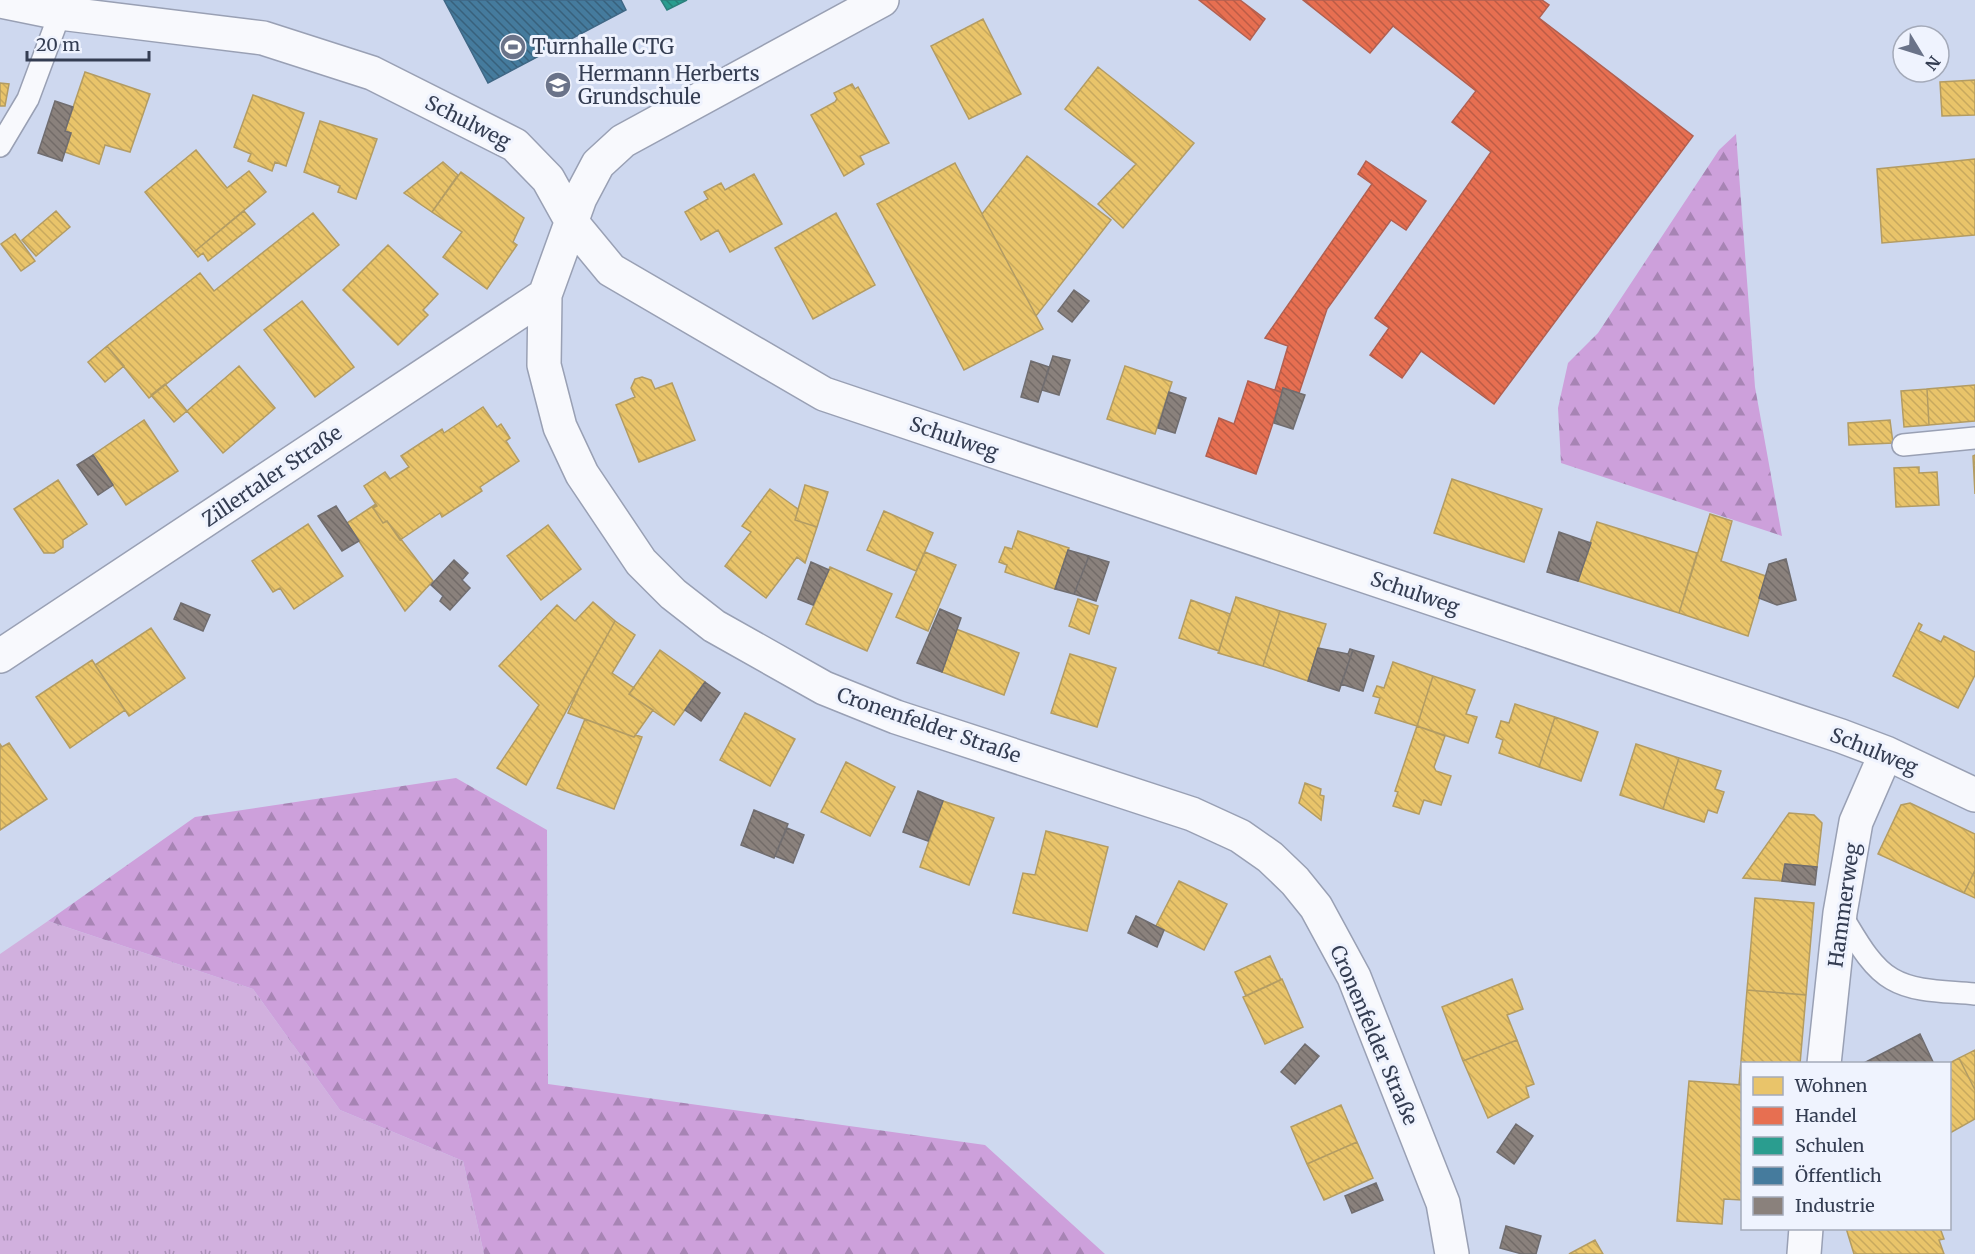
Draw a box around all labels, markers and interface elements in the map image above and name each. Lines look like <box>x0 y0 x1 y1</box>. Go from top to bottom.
scale bar <box>27 24 148 62</box>
north arrow <box>1891 24 1951 84</box>
sports icon: Turnhalle CTG <box>498 32 528 62</box>
text: 20 m <box>36 33 80 56</box>
place label: Turnhalle CTG <box>532 34 675 59</box>
text: N <box>1921 52 1945 75</box>
place label: Hermann Herberts Grundschule <box>578 61 760 109</box>
school or university icon: Hermann Herberts Grundschule <box>543 70 573 100</box>
street label: Schulweg <box>421 89 515 154</box>
street label: Schulweg <box>906 411 1002 464</box>
street label: Zillertaler Straße <box>197 420 346 532</box>
street label: Schulweg <box>1367 566 1463 619</box>
street label: Cronenfelder Straße <box>834 681 1024 768</box>
street label: Schulweg <box>1827 722 1922 779</box>
street label: Hammerweg <box>1822 841 1865 969</box>
street label: Cronenfelder Straße <box>1325 941 1424 1129</box>
legend <box>1741 1062 1951 1230</box>
text: Wohnen <box>1794 1074 1868 1097</box>
text: Handel <box>1795 1104 1857 1127</box>
text: Schulen <box>1795 1134 1864 1157</box>
text: Öffentlich <box>1795 1164 1882 1187</box>
text: Industrie <box>1795 1194 1875 1217</box>

